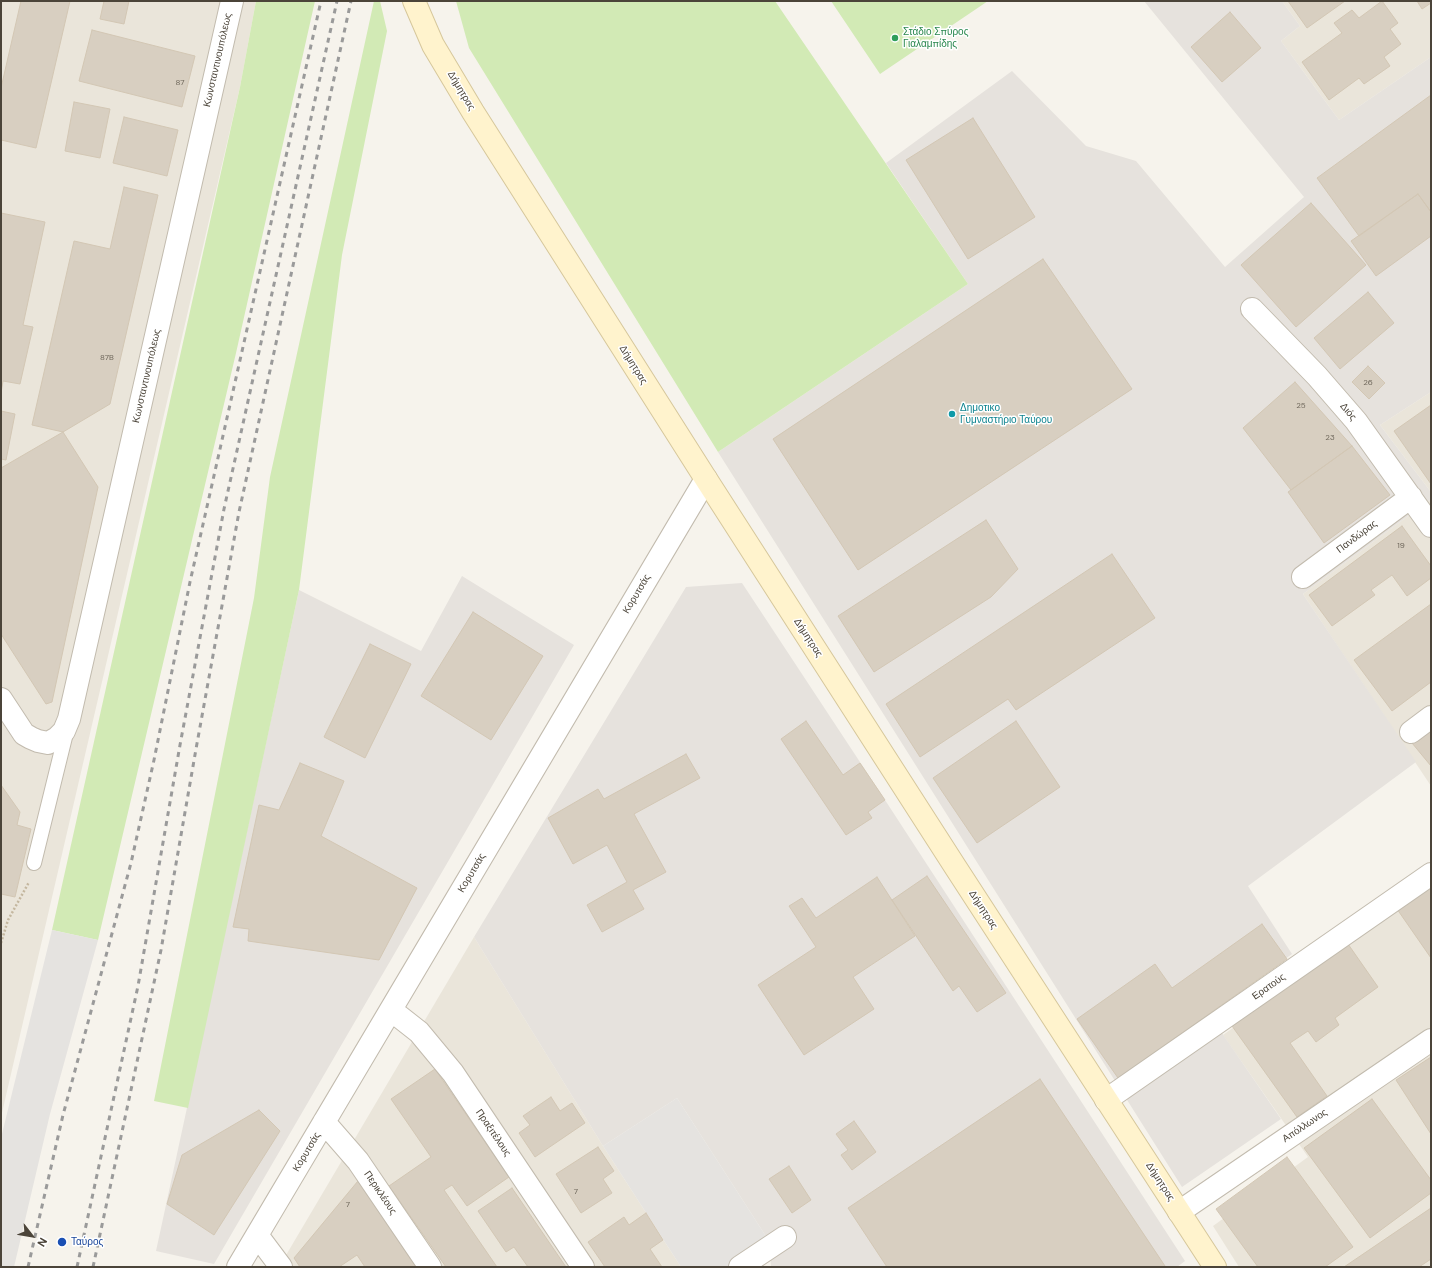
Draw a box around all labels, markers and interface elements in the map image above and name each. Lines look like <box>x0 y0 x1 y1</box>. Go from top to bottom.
street label: Κωνσταντινουπόλεως <box>201 12 235 108</box>
place label: Στάδιο Σπύρος Γιαλαμπίδης <box>903 26 968 50</box>
marker: Στάδιο Σπύρος Γιαλαμπίδης <box>890 33 900 43</box>
street label: Δήμητρας <box>445 69 477 113</box>
house number: 87 <box>176 78 184 88</box>
street label: Κωνσταντινουπόλεως <box>130 328 164 424</box>
street label: Δήμητρας <box>616 343 650 387</box>
house number: 87B <box>100 353 114 363</box>
house number: 26 <box>1363 378 1373 388</box>
house number: 25 <box>1296 401 1306 411</box>
street label: Διός <box>1337 401 1359 423</box>
place label: Δημοτικο Γυμναστήριο Ταύρου <box>960 402 1052 426</box>
marker: Δημοτικο Γυμναστήριο Ταύρου <box>947 409 957 419</box>
house number: 23 <box>1325 433 1335 443</box>
street label: Πανδώρας <box>1334 518 1380 556</box>
house number: 19 <box>1397 541 1405 551</box>
street label: Κορυτσάς <box>621 572 653 616</box>
street label: Δήμητρας <box>791 616 825 660</box>
street label: Κορυτσάς <box>456 851 488 895</box>
street label: Δήμητρας <box>966 888 1000 932</box>
street label: Ερατούς <box>1250 971 1288 1003</box>
street label: Πραξιτέλους <box>473 1107 513 1159</box>
street label: Απόλλωνος <box>1280 1107 1330 1145</box>
street label: Κορυτσάς <box>291 1130 323 1174</box>
street label: Δήμητρας <box>1143 1160 1177 1204</box>
street label: Περικλέους <box>361 1169 399 1217</box>
house number: 7 <box>574 1187 578 1197</box>
house number: 7 <box>346 1200 350 1210</box>
north arrow <box>12 1216 52 1256</box>
text: N <box>34 1235 50 1249</box>
marker: Ταύρος <box>56 1236 68 1248</box>
place label: Ταύρος <box>71 1236 103 1248</box>

